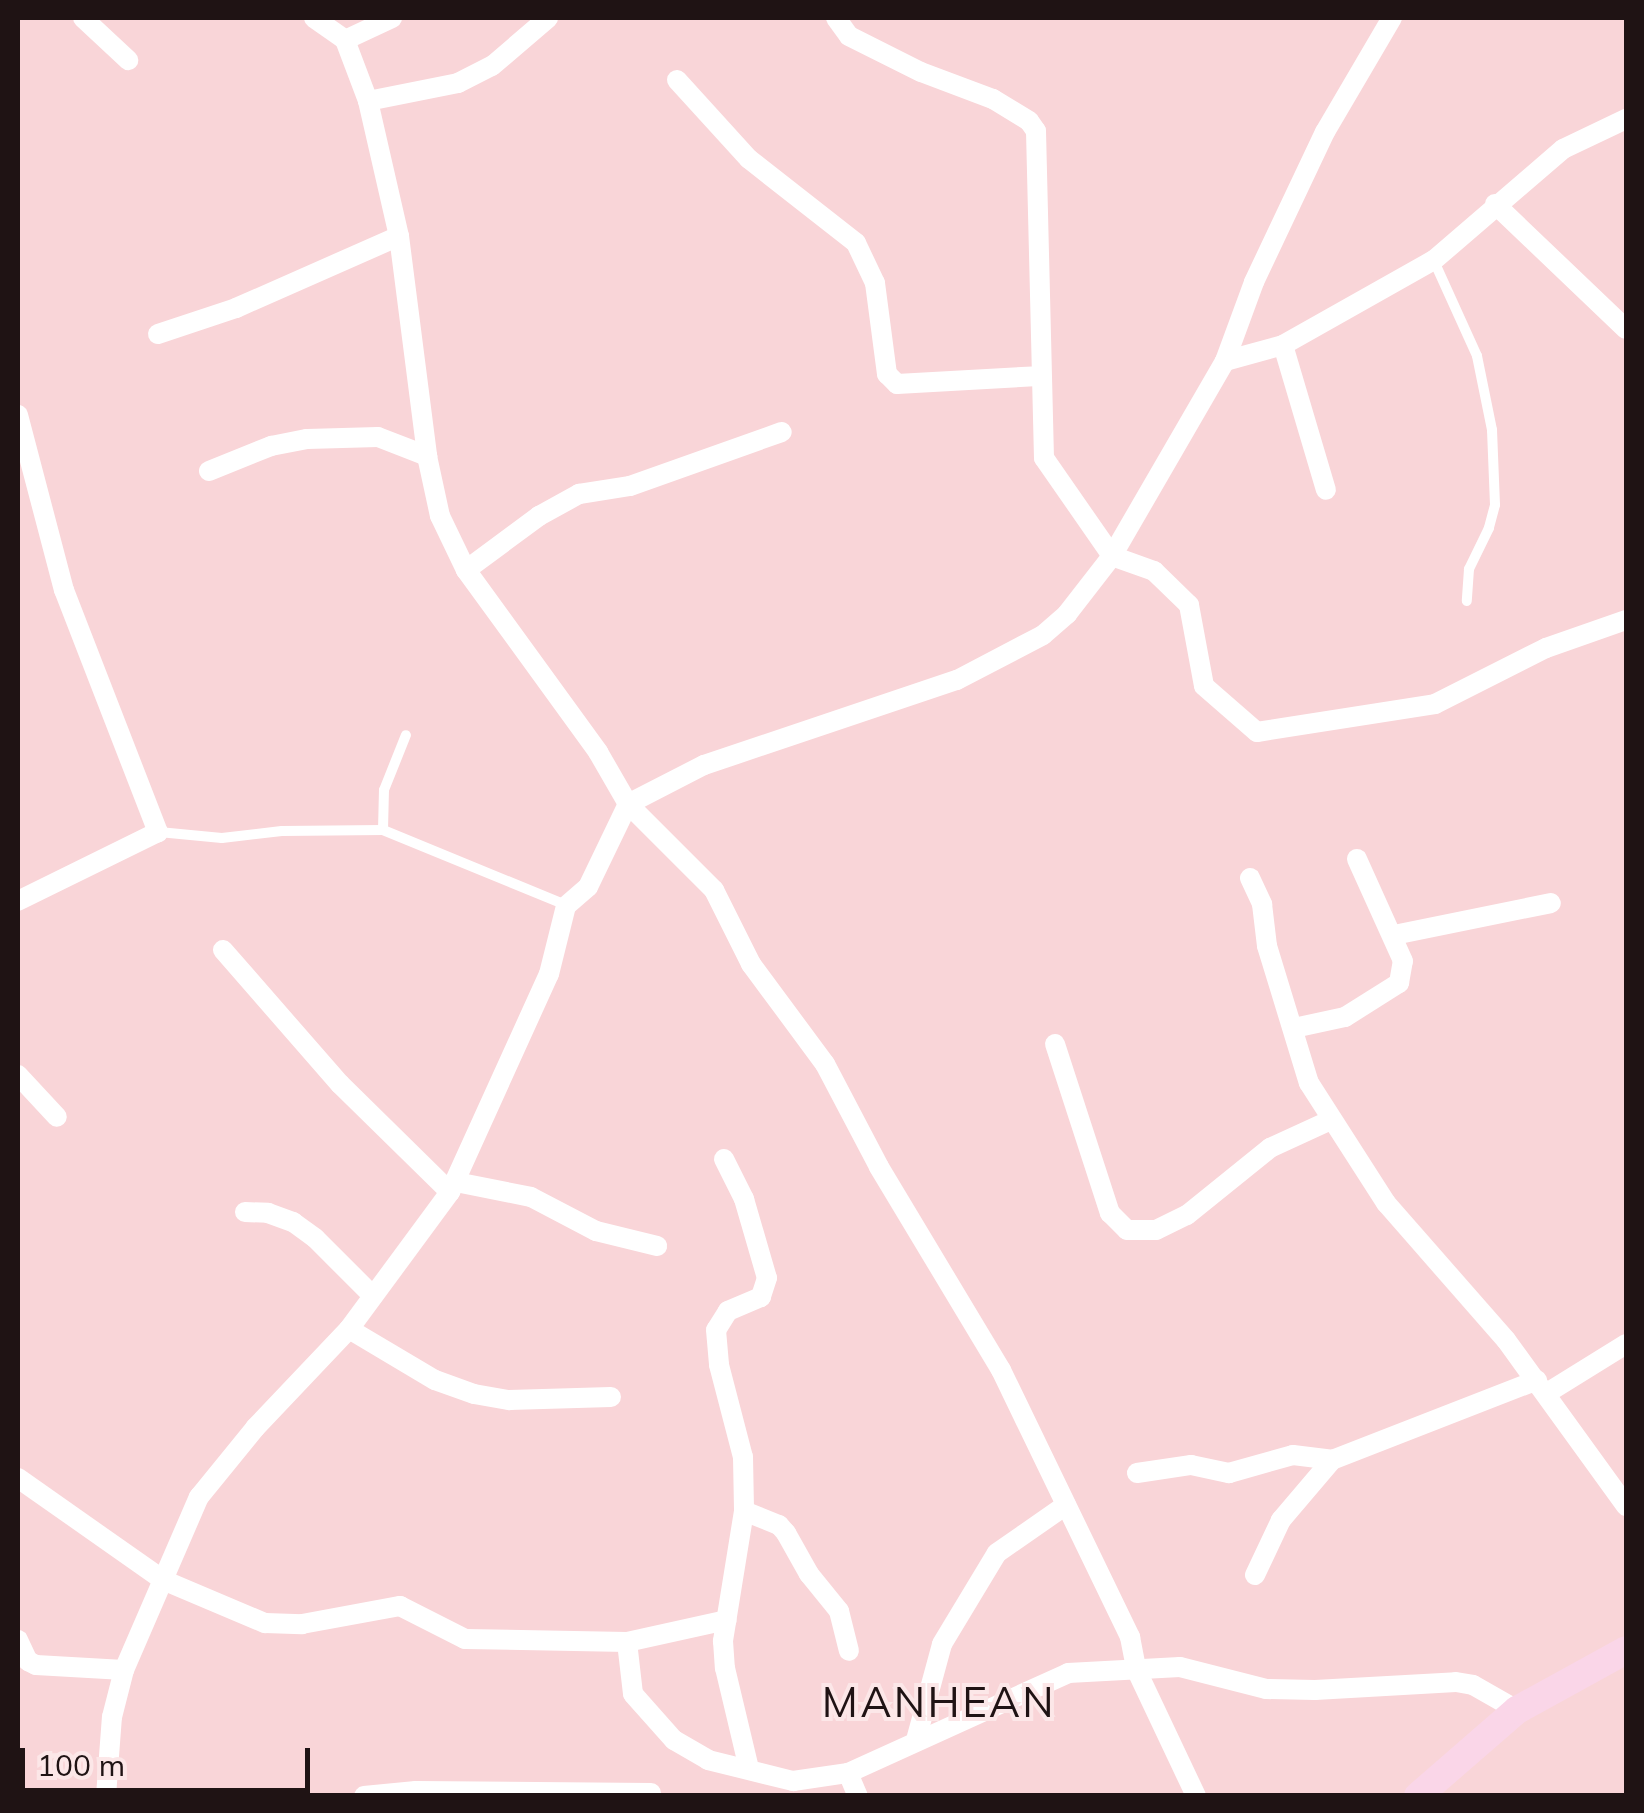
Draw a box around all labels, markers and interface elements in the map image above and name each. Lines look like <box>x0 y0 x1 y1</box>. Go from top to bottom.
district label: MANHEAN <box>822 1677 1056 1727</box>
scale bar <box>25 1728 315 1790</box>
text: 100 m <box>37 1746 125 1784</box>

